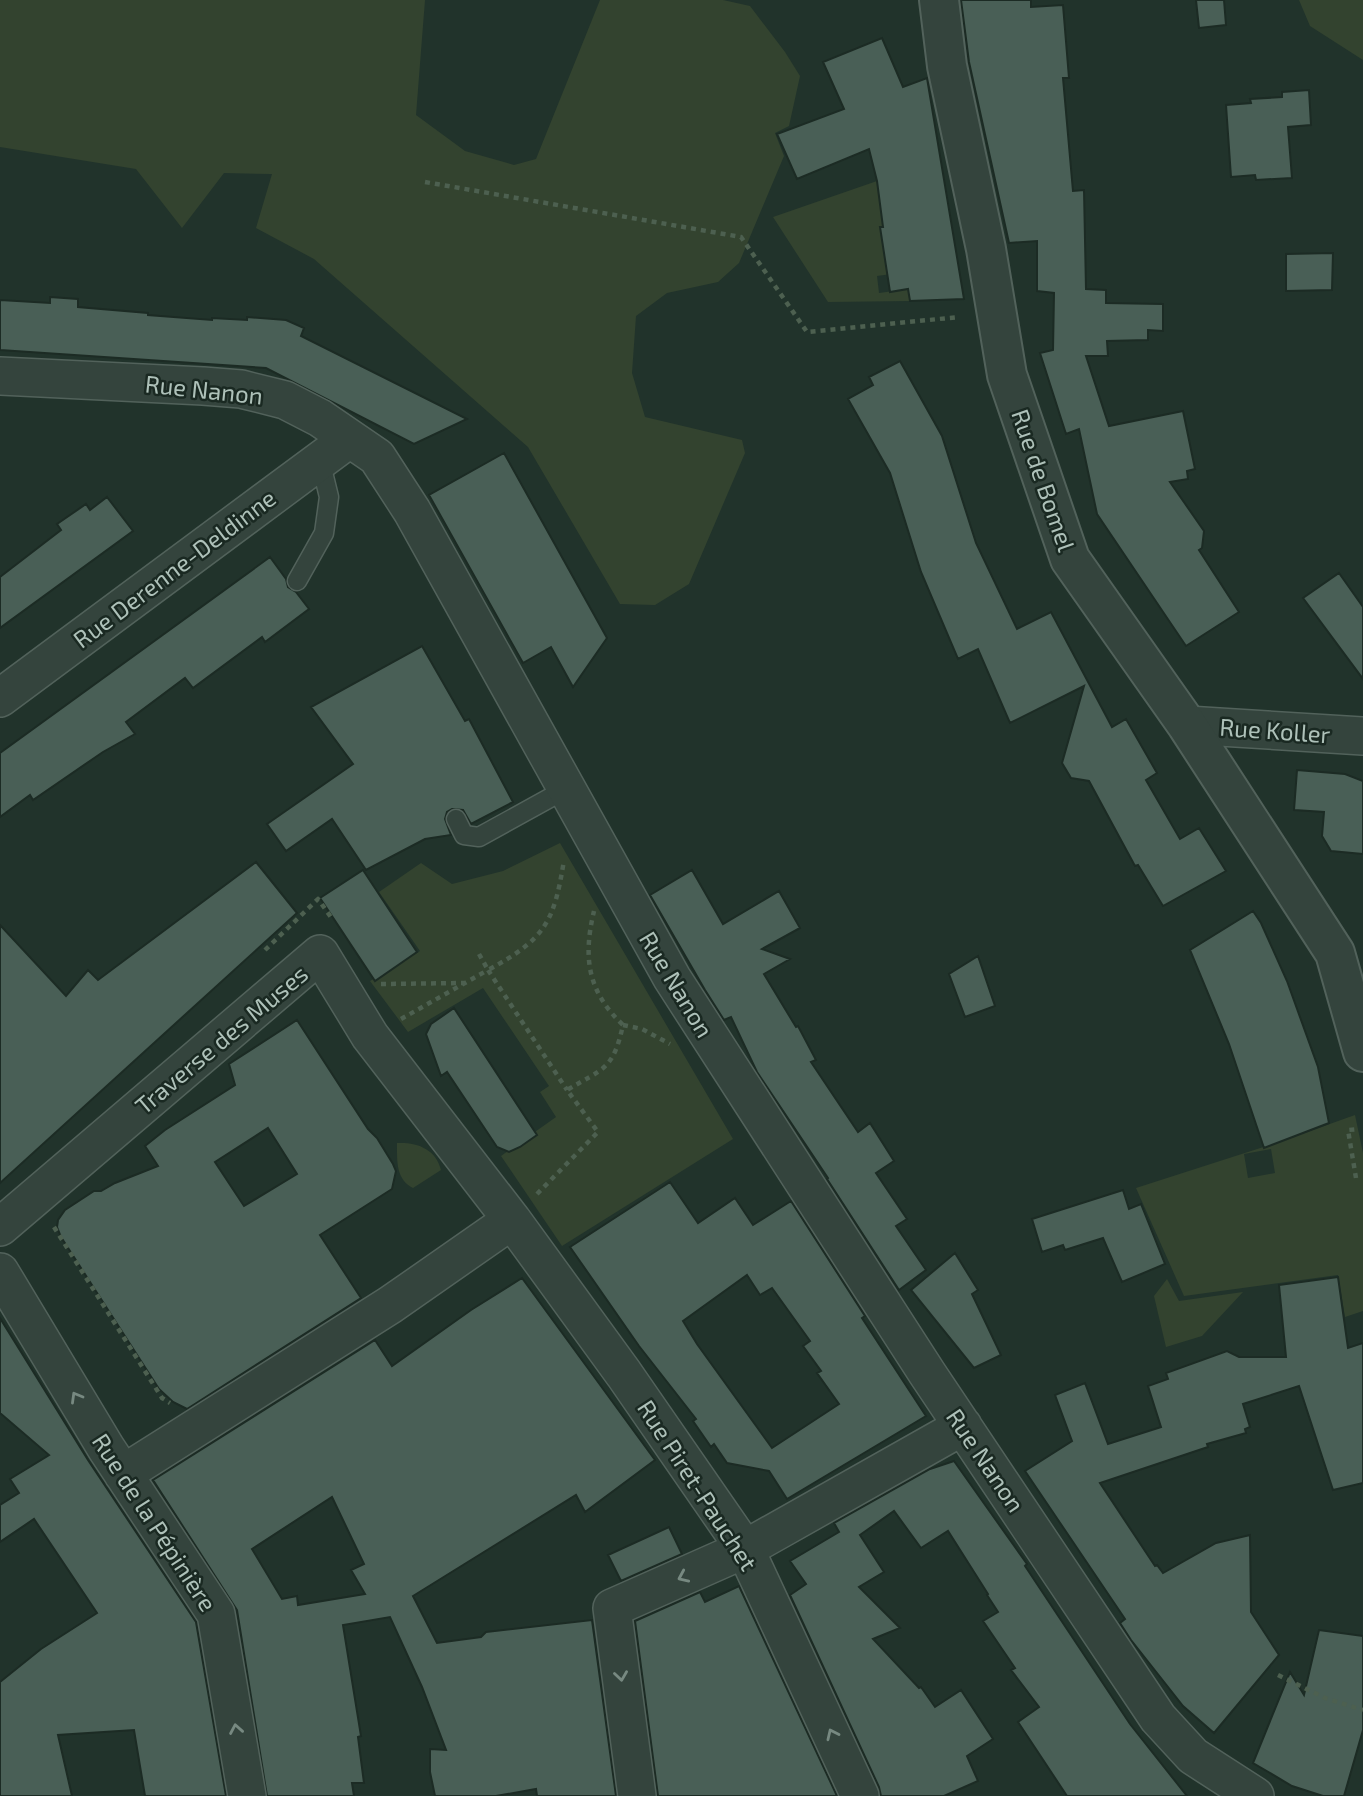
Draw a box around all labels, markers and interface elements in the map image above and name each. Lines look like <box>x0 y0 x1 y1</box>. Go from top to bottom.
street label: Rue Nanon <box>144 368 264 410</box>
street label: Rue de Bomel <box>1006 405 1082 555</box>
street label: Rue Derenne-Deldinne <box>67 482 281 654</box>
street label: Rue Koller <box>1219 712 1332 748</box>
street label: Rue Nanon <box>634 926 720 1042</box>
street label: Traverse des Muses <box>129 958 313 1120</box>
one-way arrow <box>71 1392 84 1404</box>
street label: Rue Piret-Pauchet <box>632 1394 764 1576</box>
street label: Rue Nanon <box>941 1403 1031 1517</box>
street label: Rue de la Pépinière <box>87 1428 223 1616</box>
one-way arrow <box>678 1569 690 1583</box>
one-way arrow <box>614 1670 629 1681</box>
one-way arrow <box>229 1723 244 1735</box>
one-way arrow <box>826 1729 840 1741</box>

